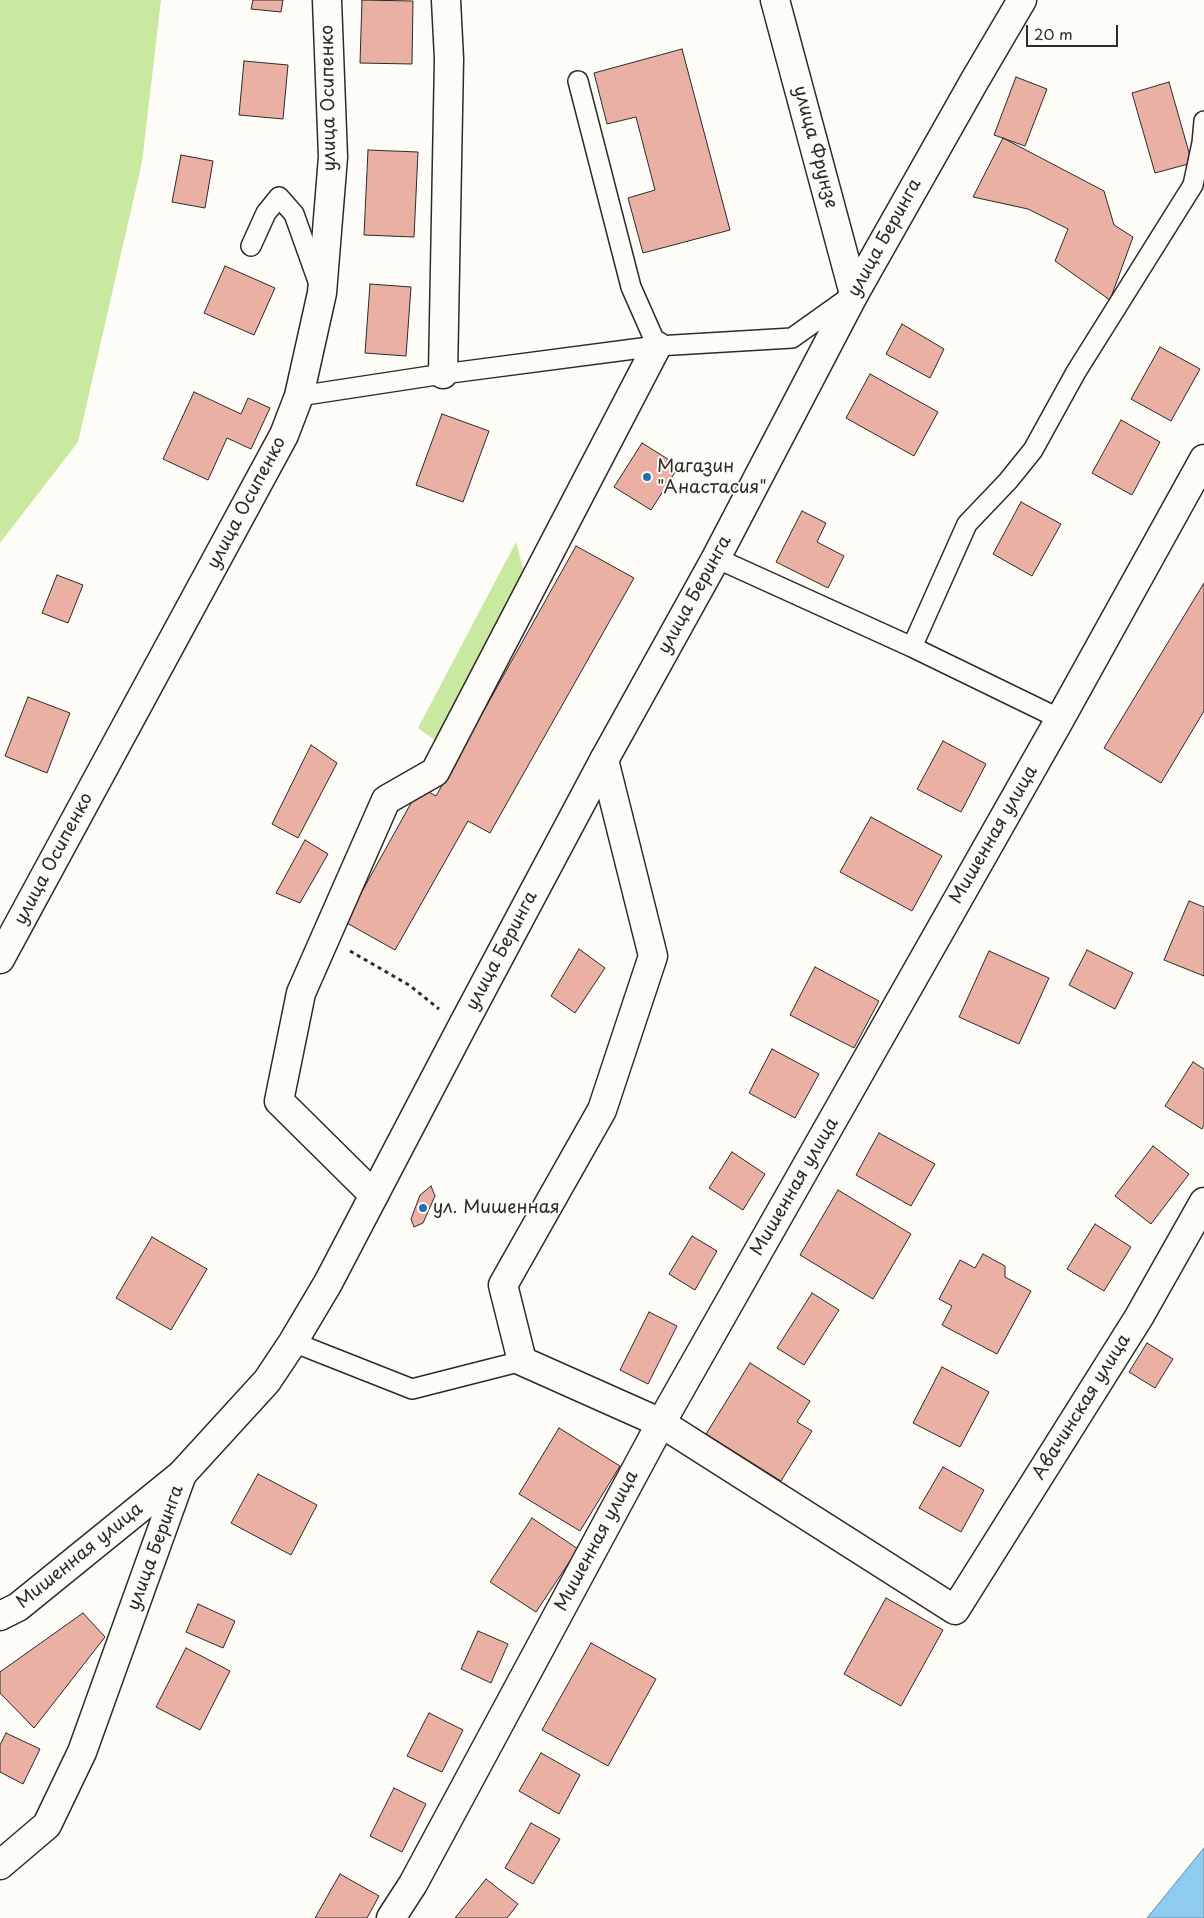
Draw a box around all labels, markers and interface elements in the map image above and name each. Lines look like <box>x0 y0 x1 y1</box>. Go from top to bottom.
scale bar <box>1029 15 1122 47</box>
text: 20 m <box>1034 22 1073 45</box>
street label: улица Осипенко <box>317 25 341 171</box>
street label: улица Фрунзе <box>788 83 842 211</box>
street label: улица Беринга <box>844 175 926 301</box>
street label: улица Осипенко <box>203 433 291 573</box>
place label: Магазин "Анастасия" <box>657 456 767 498</box>
marker: Магазин "Анастасия" <box>641 471 653 483</box>
street label: улица Беринга <box>654 532 736 658</box>
street label: Мишенная улица <box>946 762 1042 908</box>
street label: улица Осипенко <box>10 789 98 929</box>
street label: улица Беринга <box>462 888 542 1014</box>
street label: Мишенная улица <box>747 1114 843 1260</box>
place label: ул. Мишенная <box>433 1197 560 1219</box>
marker: ул. Мишенная <box>417 1202 429 1214</box>
street label: Авачинская улица <box>1028 1330 1136 1484</box>
street label: Мишенная улица <box>551 1467 643 1615</box>
street label: улица Беринга <box>123 1482 189 1614</box>
street label: Мишенная улица <box>13 1498 147 1614</box>

